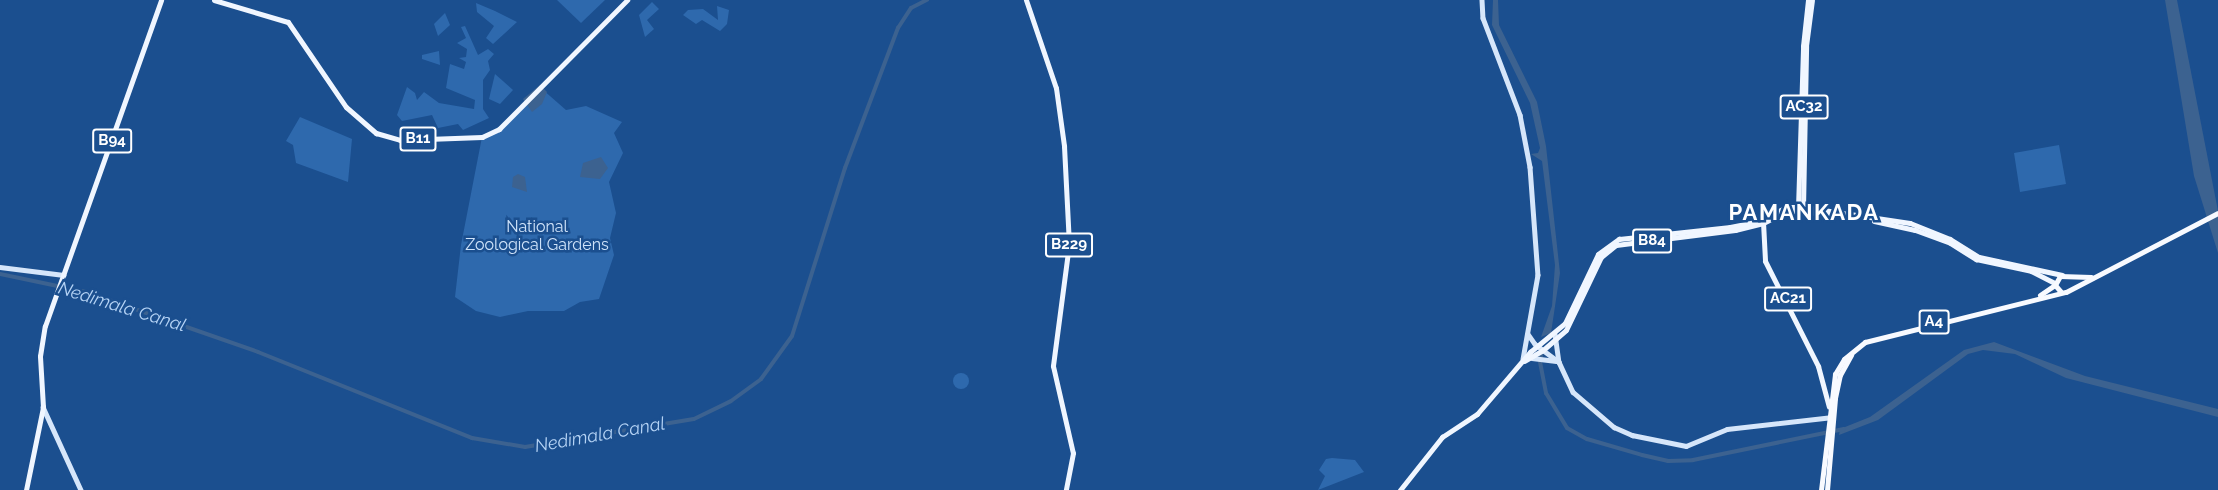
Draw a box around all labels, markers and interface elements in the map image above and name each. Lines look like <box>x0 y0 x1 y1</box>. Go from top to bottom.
road number: AC32 <box>1778 95 1830 119</box>
road number: B11 <box>398 127 438 151</box>
road number: B94 <box>91 129 133 153</box>
district label: PAMANKADA <box>1729 200 1879 226</box>
park label: National Zoological Gardens <box>465 217 609 255</box>
road number: B84 <box>1631 229 1673 253</box>
road number: B229 <box>1045 233 1093 257</box>
water label: Nedimala Canal <box>56 277 188 337</box>
road number: AC21 <box>1764 287 1812 311</box>
road number: A4 <box>1918 310 1950 334</box>
water label: Nedimala Canal <box>533 413 667 457</box>

